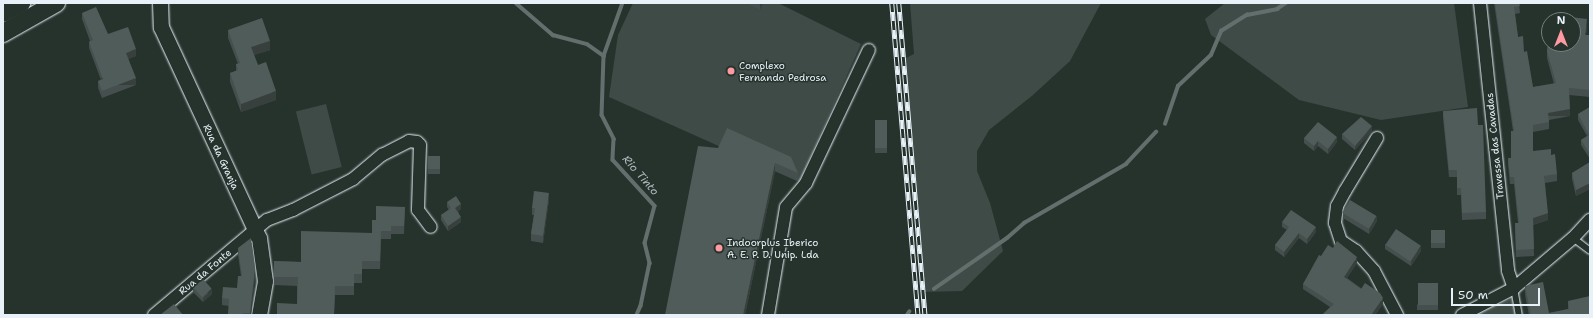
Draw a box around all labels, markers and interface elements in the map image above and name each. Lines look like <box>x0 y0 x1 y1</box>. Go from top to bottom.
north arrow <box>1541 12 1581 52</box>
text: N <box>1557 13 1565 28</box>
place label: Complexo Fernando Pedrosa <box>739 59 826 82</box>
marker: Complexo Fernando Pedrosa <box>726 66 736 76</box>
street label: Travessa das Cavadas <box>1483 92 1507 200</box>
street label: Rua da Granja <box>201 122 241 192</box>
water label: Rio Tinto <box>619 153 661 199</box>
place label: Indoorplus Iberico A. E. P. D. Unip. Lda <box>727 236 819 260</box>
marker: Indoorplus Iberico A. E. P. D. Unip. Lda <box>714 243 724 253</box>
street label: Rua da Fonte <box>176 247 234 297</box>
scale bar <box>1453 280 1542 306</box>
text: 50 m <box>1458 287 1488 303</box>

